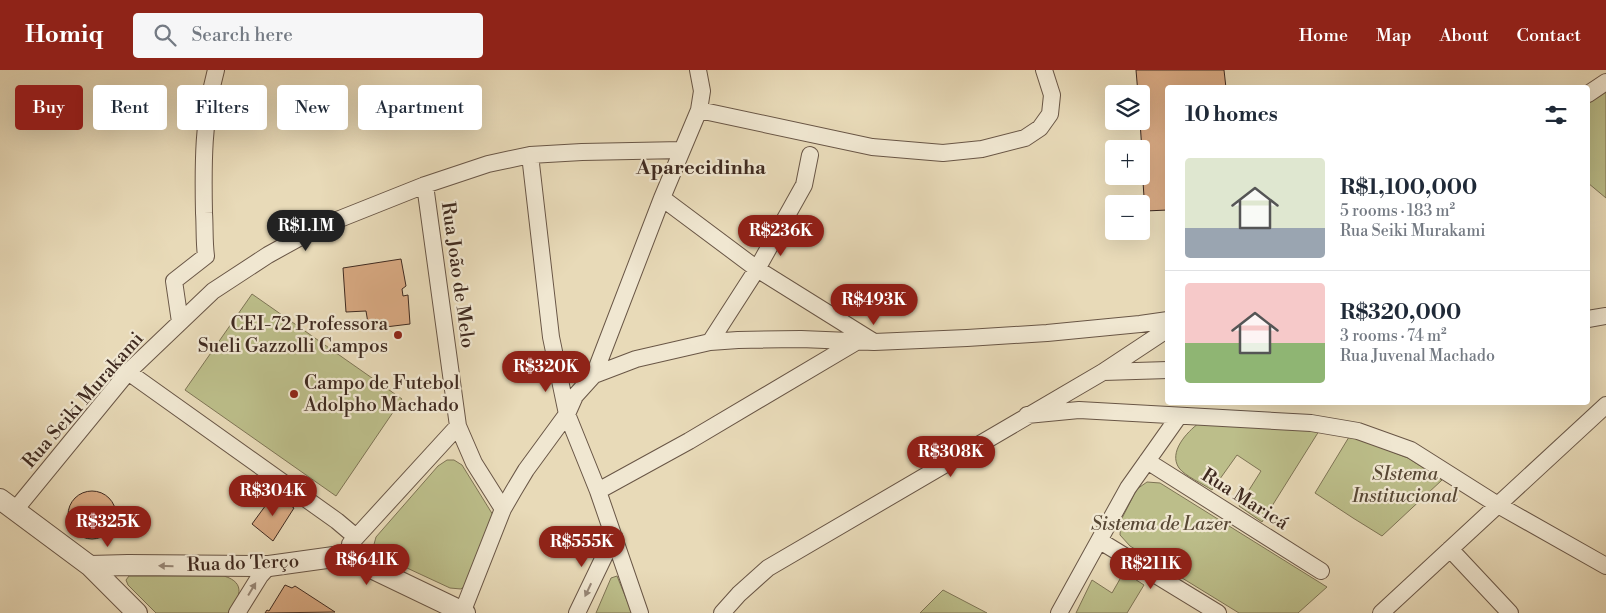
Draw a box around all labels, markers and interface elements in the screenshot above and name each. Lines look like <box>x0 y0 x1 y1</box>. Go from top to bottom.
search box <box>133 13 483 58</box>
text: Homiq <box>25 20 103 50</box>
icon: search <box>151 21 179 49</box>
text: Search here <box>191 23 293 47</box>
text: Home <box>1299 24 1348 47</box>
text: Map <box>1376 24 1412 47</box>
text: About <box>1440 24 1489 47</box>
text: Contact <box>1517 24 1581 47</box>
chip: Buy <box>15 85 83 130</box>
chip: Rent <box>93 85 167 130</box>
chip: Filters <box>177 85 267 130</box>
chip: New <box>277 85 348 130</box>
chip: Apartment <box>358 85 482 130</box>
map controls <box>1105 85 1150 240</box>
button: layers <box>1105 85 1150 130</box>
icon: filters <box>1542 101 1570 129</box>
text: 10 homes <box>1185 102 1278 128</box>
button: + <box>1105 140 1150 185</box>
district label: Aparecidinha <box>635 156 766 181</box>
text: R$1,100,000 <box>1340 175 1477 201</box>
icon: home <box>1225 178 1285 238</box>
button: − <box>1105 195 1150 240</box>
street label: Rua João de Melo <box>436 200 480 350</box>
text: 5 rooms · 183 m² <box>1340 201 1455 221</box>
pin: R$1.1M <box>265 210 347 252</box>
pin: R$236K <box>740 214 822 257</box>
text: R$1.1M <box>278 216 334 236</box>
text: R$236K <box>749 221 813 241</box>
text: Rua Seiki Murakami <box>1340 221 1486 241</box>
pin: R$493K <box>833 284 915 326</box>
text: R$493K <box>842 290 906 310</box>
text: R$320,000 <box>1340 300 1461 326</box>
icon: home <box>1225 303 1285 363</box>
place label: CEI-72 Professora Sueli Gazzolli Campos <box>198 312 388 358</box>
text: 3 rooms · 74 m² <box>1340 326 1447 346</box>
street label: Rua Seiki Murakami <box>17 327 149 473</box>
marker: CEI-72 Professora Sueli Gazzolli Campos <box>392 329 404 341</box>
text: Rua Juvenal Machado <box>1340 346 1495 366</box>
pin: R$320K <box>505 350 587 393</box>
text: R$320K <box>513 357 579 377</box>
place label: Campo de Futebol Adolpho Machado <box>303 371 460 417</box>
marker: Campo de Futebol Adolpho Machado <box>288 388 300 400</box>
pin: R$308K <box>910 436 992 478</box>
text: R$308K <box>918 442 984 462</box>
park label: SIstema Institucional <box>1351 462 1458 508</box>
street label: Rua Maricá <box>1197 463 1293 535</box>
pin: R$304K <box>232 474 314 517</box>
text: R$304K <box>240 481 306 501</box>
pin: R$325K <box>67 506 149 548</box>
text: R$325K <box>76 512 140 532</box>
park label: Sistema de Lazer <box>1091 512 1232 536</box>
pin: R$555K <box>541 526 623 568</box>
text: R$555K <box>550 532 614 552</box>
pin: R$641K <box>326 544 408 586</box>
pin: R$211K <box>1110 548 1192 590</box>
street label: Rua do Terço <box>186 549 300 577</box>
text: R$641K <box>336 550 398 570</box>
text: R$211K <box>1121 554 1181 574</box>
one-way arrow <box>158 561 174 569</box>
one-way arrow <box>247 582 256 595</box>
one-way arrow <box>584 583 592 597</box>

